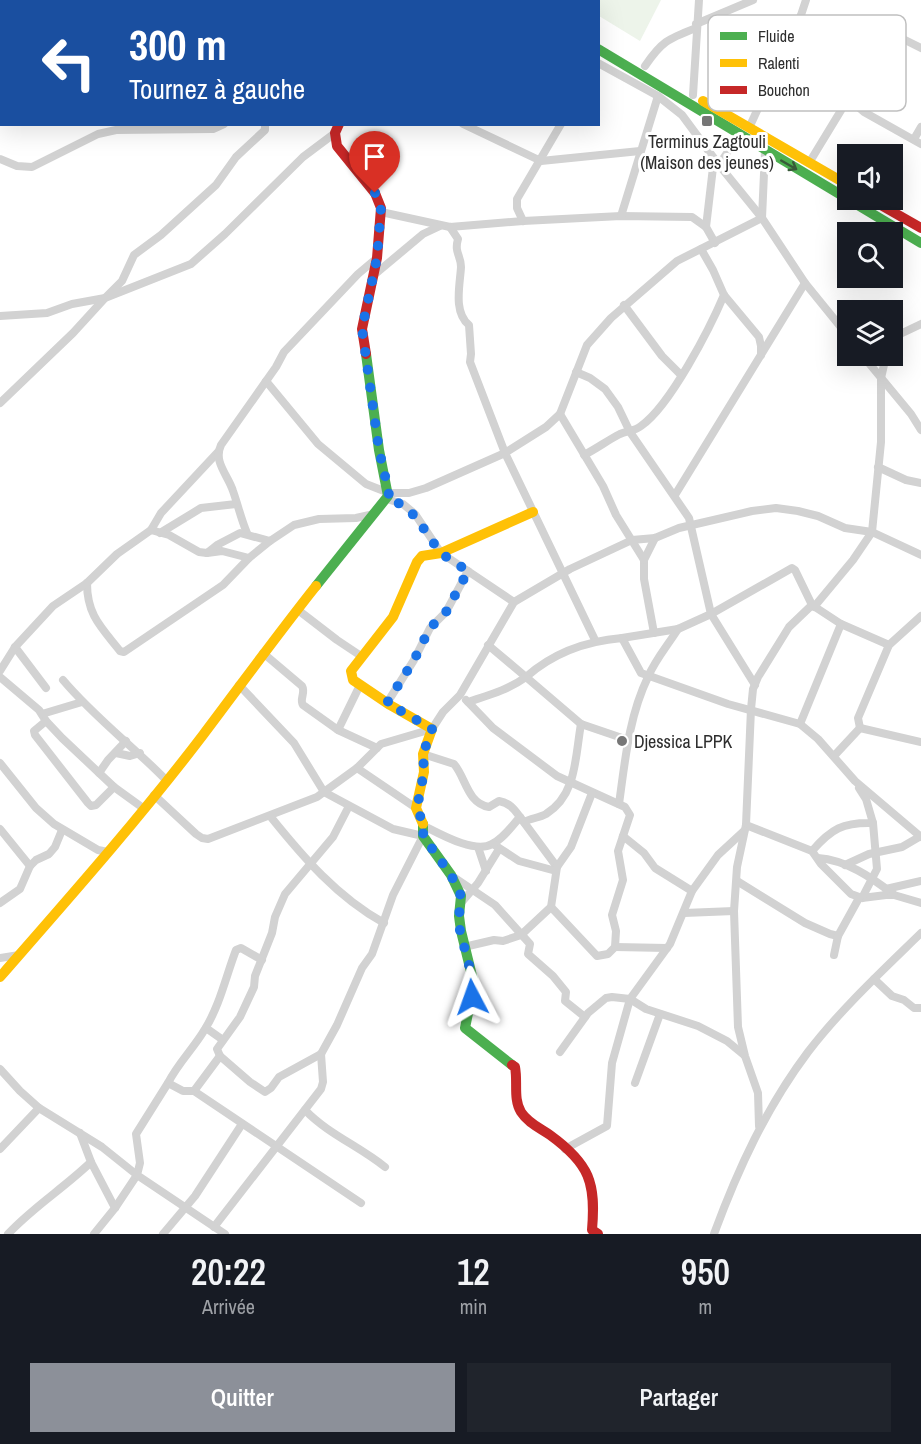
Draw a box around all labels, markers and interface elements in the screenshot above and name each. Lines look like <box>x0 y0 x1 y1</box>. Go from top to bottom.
legend <box>708 15 906 111</box>
text: 300 m <box>129 17 227 73</box>
icon: left <box>30 24 108 102</box>
text: Fluide <box>758 25 794 47</box>
text: Ralenti <box>758 52 800 74</box>
text: Tournez à gauche <box>129 71 305 107</box>
text: Bouchon <box>758 79 810 101</box>
marker: Terminus Zagtouli (Maison des jeunes) <box>700 114 714 128</box>
place label: Terminus Zagtouli (Maison des jeunes) <box>640 129 774 175</box>
pin <box>349 131 400 193</box>
icon: arrive <box>358 140 391 173</box>
map controls <box>837 144 903 366</box>
button: sound <box>837 144 903 210</box>
one-way arrow <box>780 160 797 172</box>
button: search <box>837 222 903 288</box>
button: layers <box>837 300 903 366</box>
place label: Djessica LPPK <box>634 729 733 754</box>
marker: Djessica LPPK <box>615 734 629 748</box>
position arrow <box>440 965 504 1029</box>
text: 20:22 <box>191 1248 266 1296</box>
text: 12 <box>457 1248 490 1296</box>
text: 950 <box>681 1248 730 1296</box>
text: Arrivée <box>202 1293 255 1320</box>
text: min <box>460 1293 487 1320</box>
text: m <box>699 1293 712 1320</box>
button: Quitter <box>30 1363 455 1432</box>
button: Partager <box>467 1363 891 1432</box>

